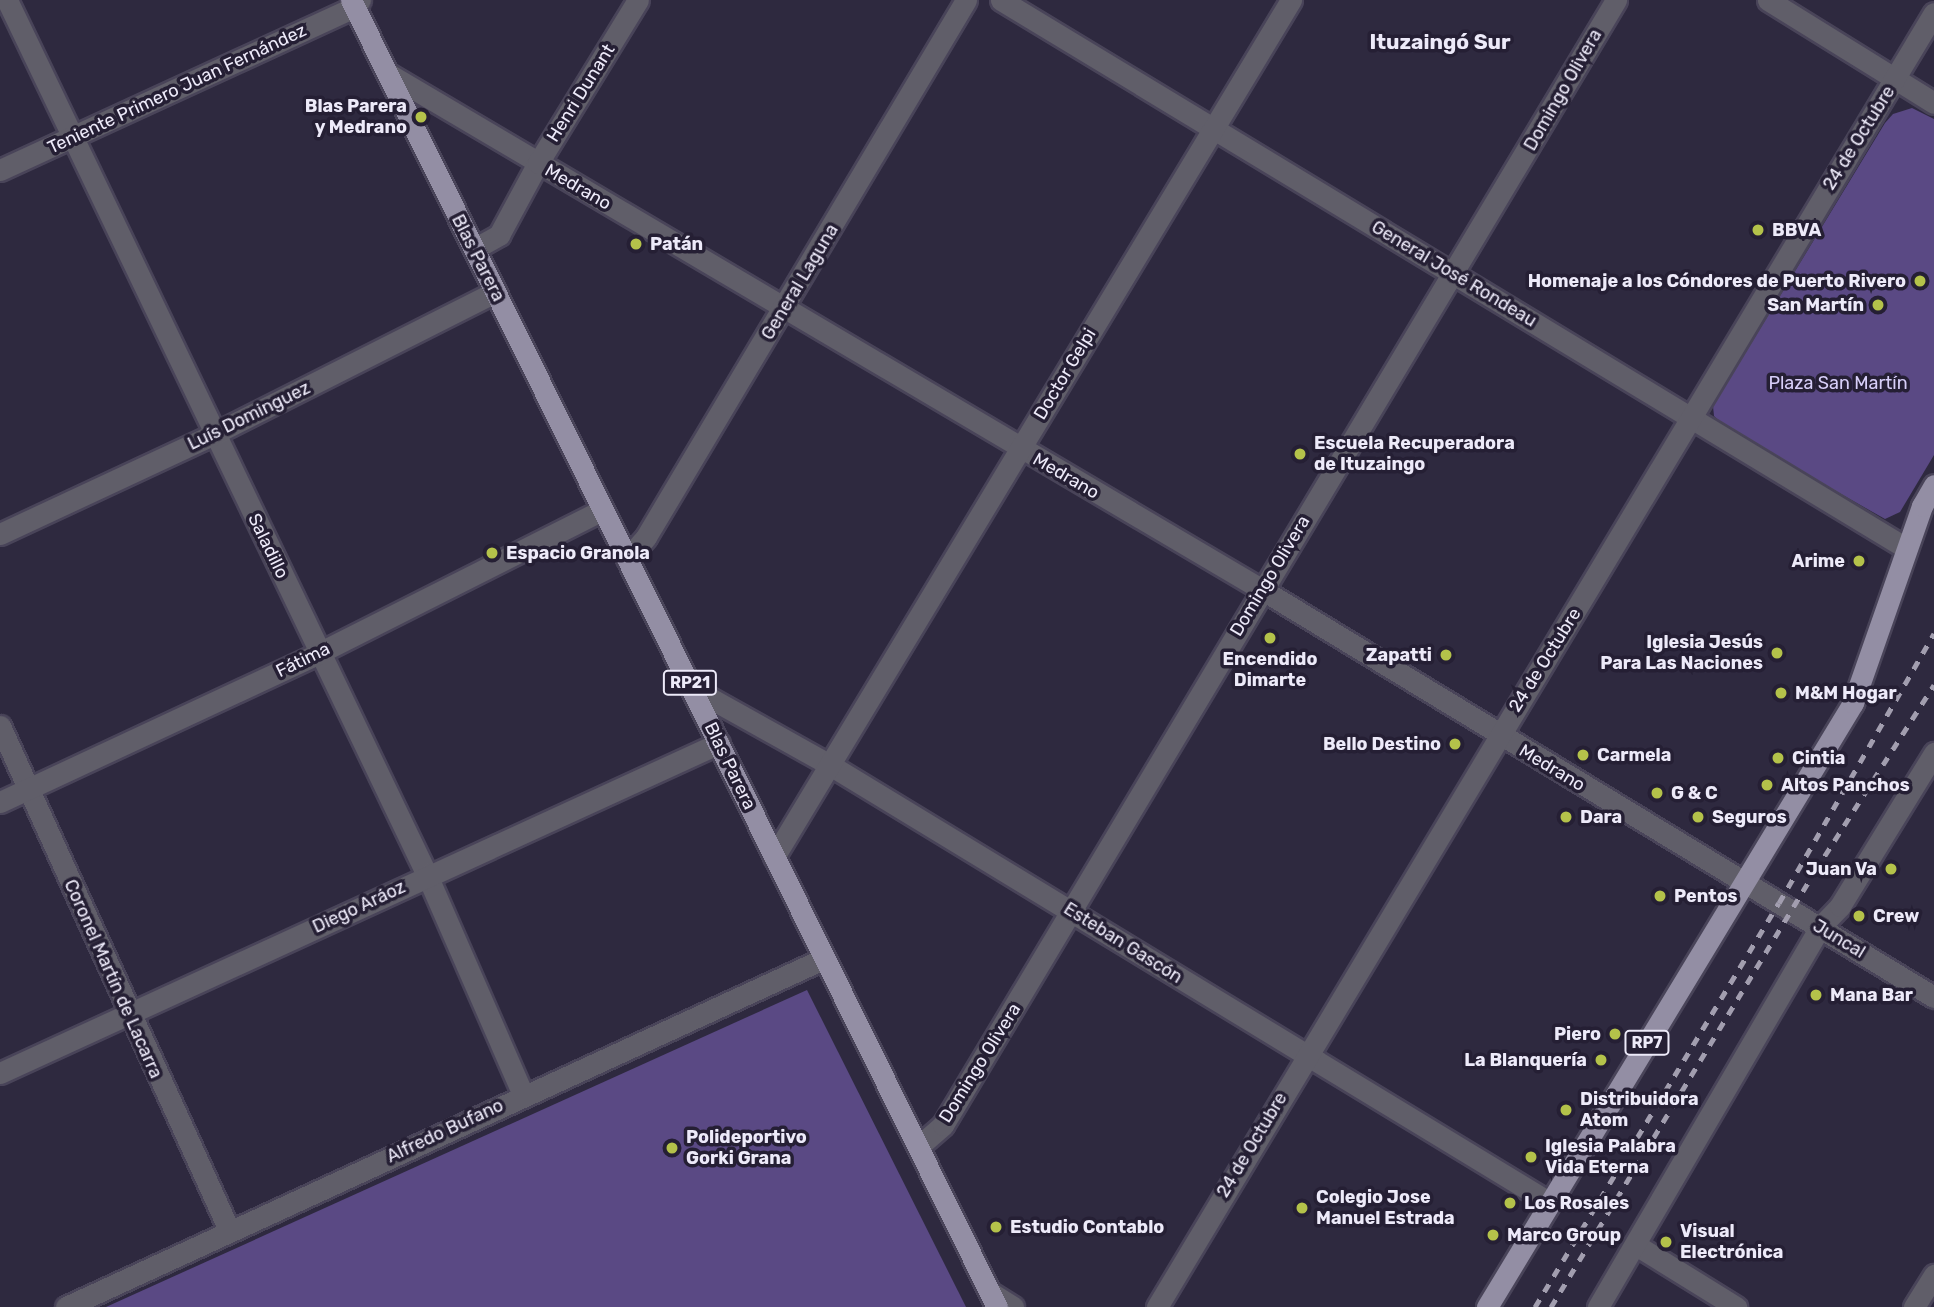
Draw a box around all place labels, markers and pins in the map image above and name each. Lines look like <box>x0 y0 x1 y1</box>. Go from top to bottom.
place label: Blas Parera y Medrano <box>305 96 407 138</box>
marker: Blas Parera y Medrano <box>413 109 429 125</box>
place label: BBVA <box>1772 219 1821 241</box>
marker: BBVA <box>1750 222 1766 238</box>
place label: Patán <box>650 233 703 255</box>
marker: Patán <box>628 236 644 252</box>
place label: Homenaje a los Cóndores de Puerto Rivero <box>1528 270 1906 292</box>
marker: Homenaje a los Cóndores de Puerto Rivero <box>1912 273 1928 289</box>
place label: San Martín <box>1767 294 1864 316</box>
marker: San Martín <box>1870 297 1886 313</box>
place label: Escuela Recuperadora de Ituzaingo <box>1314 433 1515 476</box>
marker: Escuela Recuperadora de Ituzaingo <box>1292 446 1308 462</box>
place label: Espacio Granola <box>506 542 650 564</box>
marker: Espacio Granola <box>484 545 500 561</box>
place label: Arime <box>1792 550 1845 572</box>
marker: Arime <box>1851 553 1867 569</box>
marker: Encendido Dimarte <box>1262 630 1278 646</box>
place label: Iglesia Jesús Para Las Naciones <box>1600 632 1763 674</box>
place label: Zapatti <box>1366 644 1432 666</box>
marker: Iglesia Jesús Para Las Naciones <box>1769 645 1785 661</box>
marker: Zapatti <box>1438 647 1454 663</box>
place label: Encendido Dimarte <box>1223 649 1317 692</box>
place label: M&M Hogar <box>1795 682 1897 704</box>
marker: M&M Hogar <box>1773 685 1789 701</box>
place label: Bello Destino <box>1323 733 1441 755</box>
marker: Bello Destino <box>1447 736 1463 752</box>
place label: Carmela <box>1597 744 1671 766</box>
marker: Carmela <box>1575 747 1591 763</box>
place label: Cintia <box>1792 747 1845 769</box>
marker: Cintia <box>1770 750 1786 766</box>
place label: Altos Panchos <box>1781 774 1910 796</box>
marker: Altos Panchos <box>1759 777 1775 793</box>
place label: G & C <box>1671 782 1718 804</box>
marker: G & C <box>1649 785 1665 801</box>
place label: Dara <box>1580 806 1622 828</box>
place label: Seguros <box>1712 806 1787 828</box>
marker: Dara <box>1558 809 1574 825</box>
marker: Seguros <box>1690 809 1706 825</box>
place label: Juan Va <box>1805 858 1877 880</box>
marker: Juan Va <box>1883 861 1899 877</box>
place label: Pentos <box>1674 885 1738 907</box>
marker: Pentos <box>1652 888 1668 904</box>
place label: Crew <box>1873 905 1919 927</box>
marker: Crew <box>1851 908 1867 924</box>
place label: Mana Bar <box>1830 984 1913 1006</box>
marker: Mana Bar <box>1808 987 1824 1003</box>
place label: Piero <box>1554 1023 1601 1045</box>
marker: Piero <box>1607 1026 1623 1042</box>
place label: La Blanquería <box>1464 1049 1587 1071</box>
marker: La Blanquería <box>1593 1052 1609 1068</box>
place label: Distribuidora Atom <box>1580 1089 1699 1132</box>
marker: Distribuidora Atom <box>1558 1102 1574 1118</box>
place label: Polideportivo Gorki Grana <box>686 1127 807 1170</box>
place label: Iglesia Palabra Vida Eterna <box>1545 1136 1676 1178</box>
marker: Polideportivo Gorki Grana <box>664 1140 680 1156</box>
marker: Iglesia Palabra Vida Eterna <box>1523 1149 1539 1165</box>
place label: Colegio Jose Manuel Estrada <box>1316 1187 1455 1230</box>
place label: Los Rosales <box>1524 1192 1629 1214</box>
marker: Los Rosales <box>1502 1195 1518 1211</box>
marker: Colegio Jose Manuel Estrada <box>1294 1200 1310 1216</box>
place label: Estudio Contablo <box>1010 1216 1164 1238</box>
marker: Estudio Contablo <box>988 1219 1004 1235</box>
place label: Visual Electrónica <box>1680 1221 1783 1264</box>
place label: Marco Group <box>1507 1224 1621 1246</box>
marker: Marco Group <box>1485 1227 1501 1243</box>
marker: Visual Electrónica <box>1658 1234 1674 1250</box>

